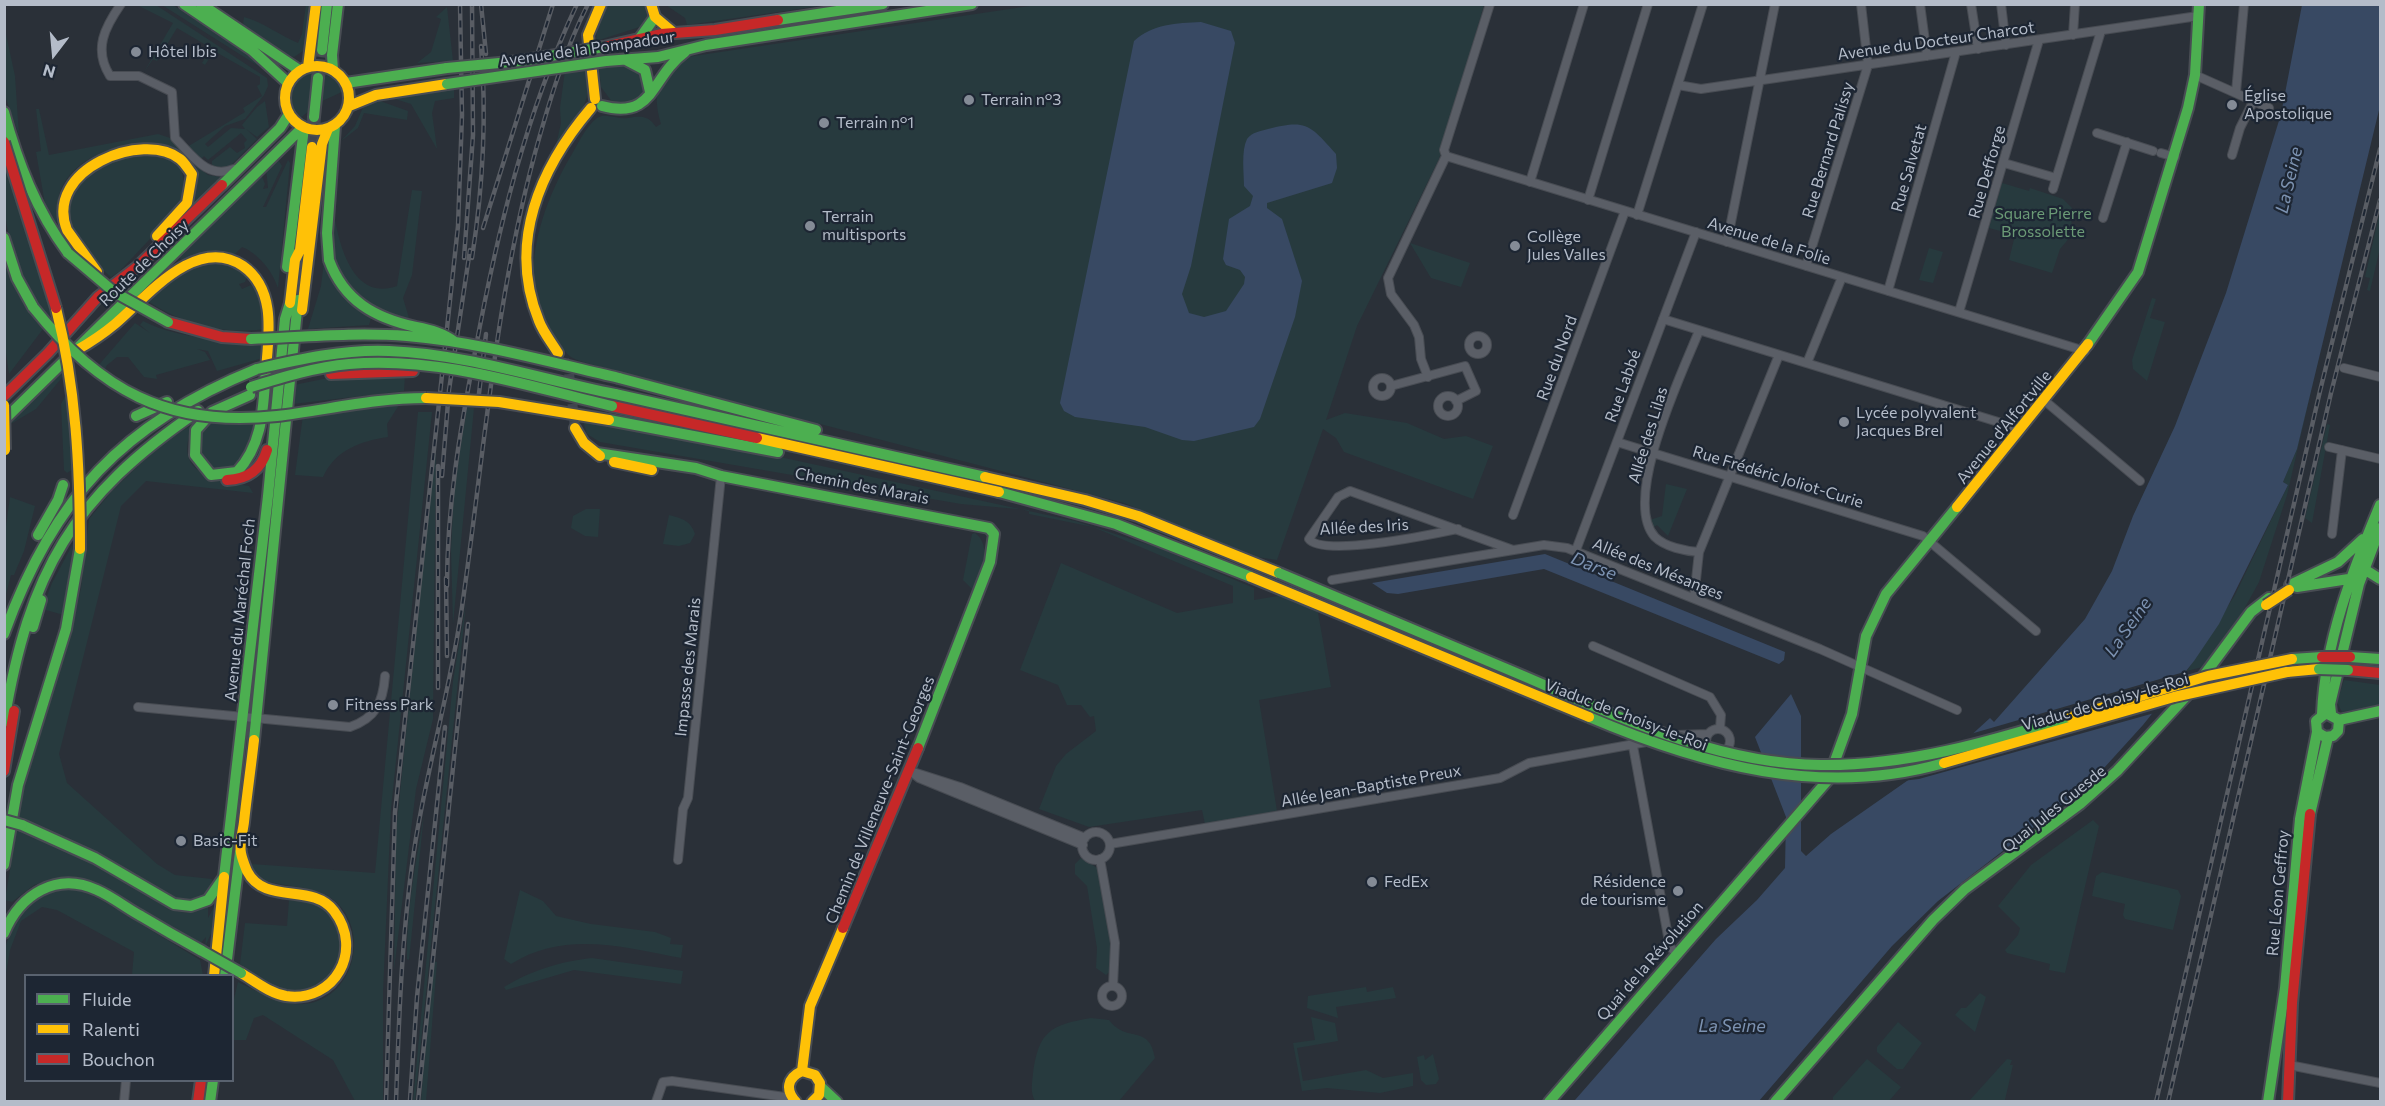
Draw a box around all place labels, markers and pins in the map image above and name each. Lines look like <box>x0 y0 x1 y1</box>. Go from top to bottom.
place label: Hôtel Ibis <box>148 42 217 62</box>
marker: Hôtel Ibis <box>129 45 143 59</box>
place label: Église Apostolique <box>2244 86 2332 124</box>
place label: Terrain n°3 <box>981 90 1061 110</box>
marker: Terrain n°3 <box>962 93 976 107</box>
marker: Église Apostolique <box>2225 98 2239 112</box>
place label: Terrain n°1 <box>836 113 914 133</box>
marker: Terrain n°1 <box>817 116 831 130</box>
place label: Terrain multisports <box>822 207 906 245</box>
marker: Terrain multisports <box>803 219 817 233</box>
place label: Collège Jules Valles <box>1527 227 1606 265</box>
marker: Collège Jules Valles <box>1508 239 1522 253</box>
place label: Lycée polyvalent Jacques Brel <box>1856 403 1977 441</box>
marker: Lycée polyvalent Jacques Brel <box>1837 415 1851 429</box>
place label: Fitness Park <box>345 695 434 715</box>
marker: Fitness Park <box>326 698 340 712</box>
place label: Basic-Fit <box>193 831 258 851</box>
marker: Basic-Fit <box>174 834 188 848</box>
place label: FedEx <box>1384 872 1429 892</box>
place label: Résidence de tourisme <box>1580 872 1666 910</box>
marker: FedEx <box>1365 875 1379 889</box>
marker: Résidence de tourisme <box>1671 884 1685 898</box>

